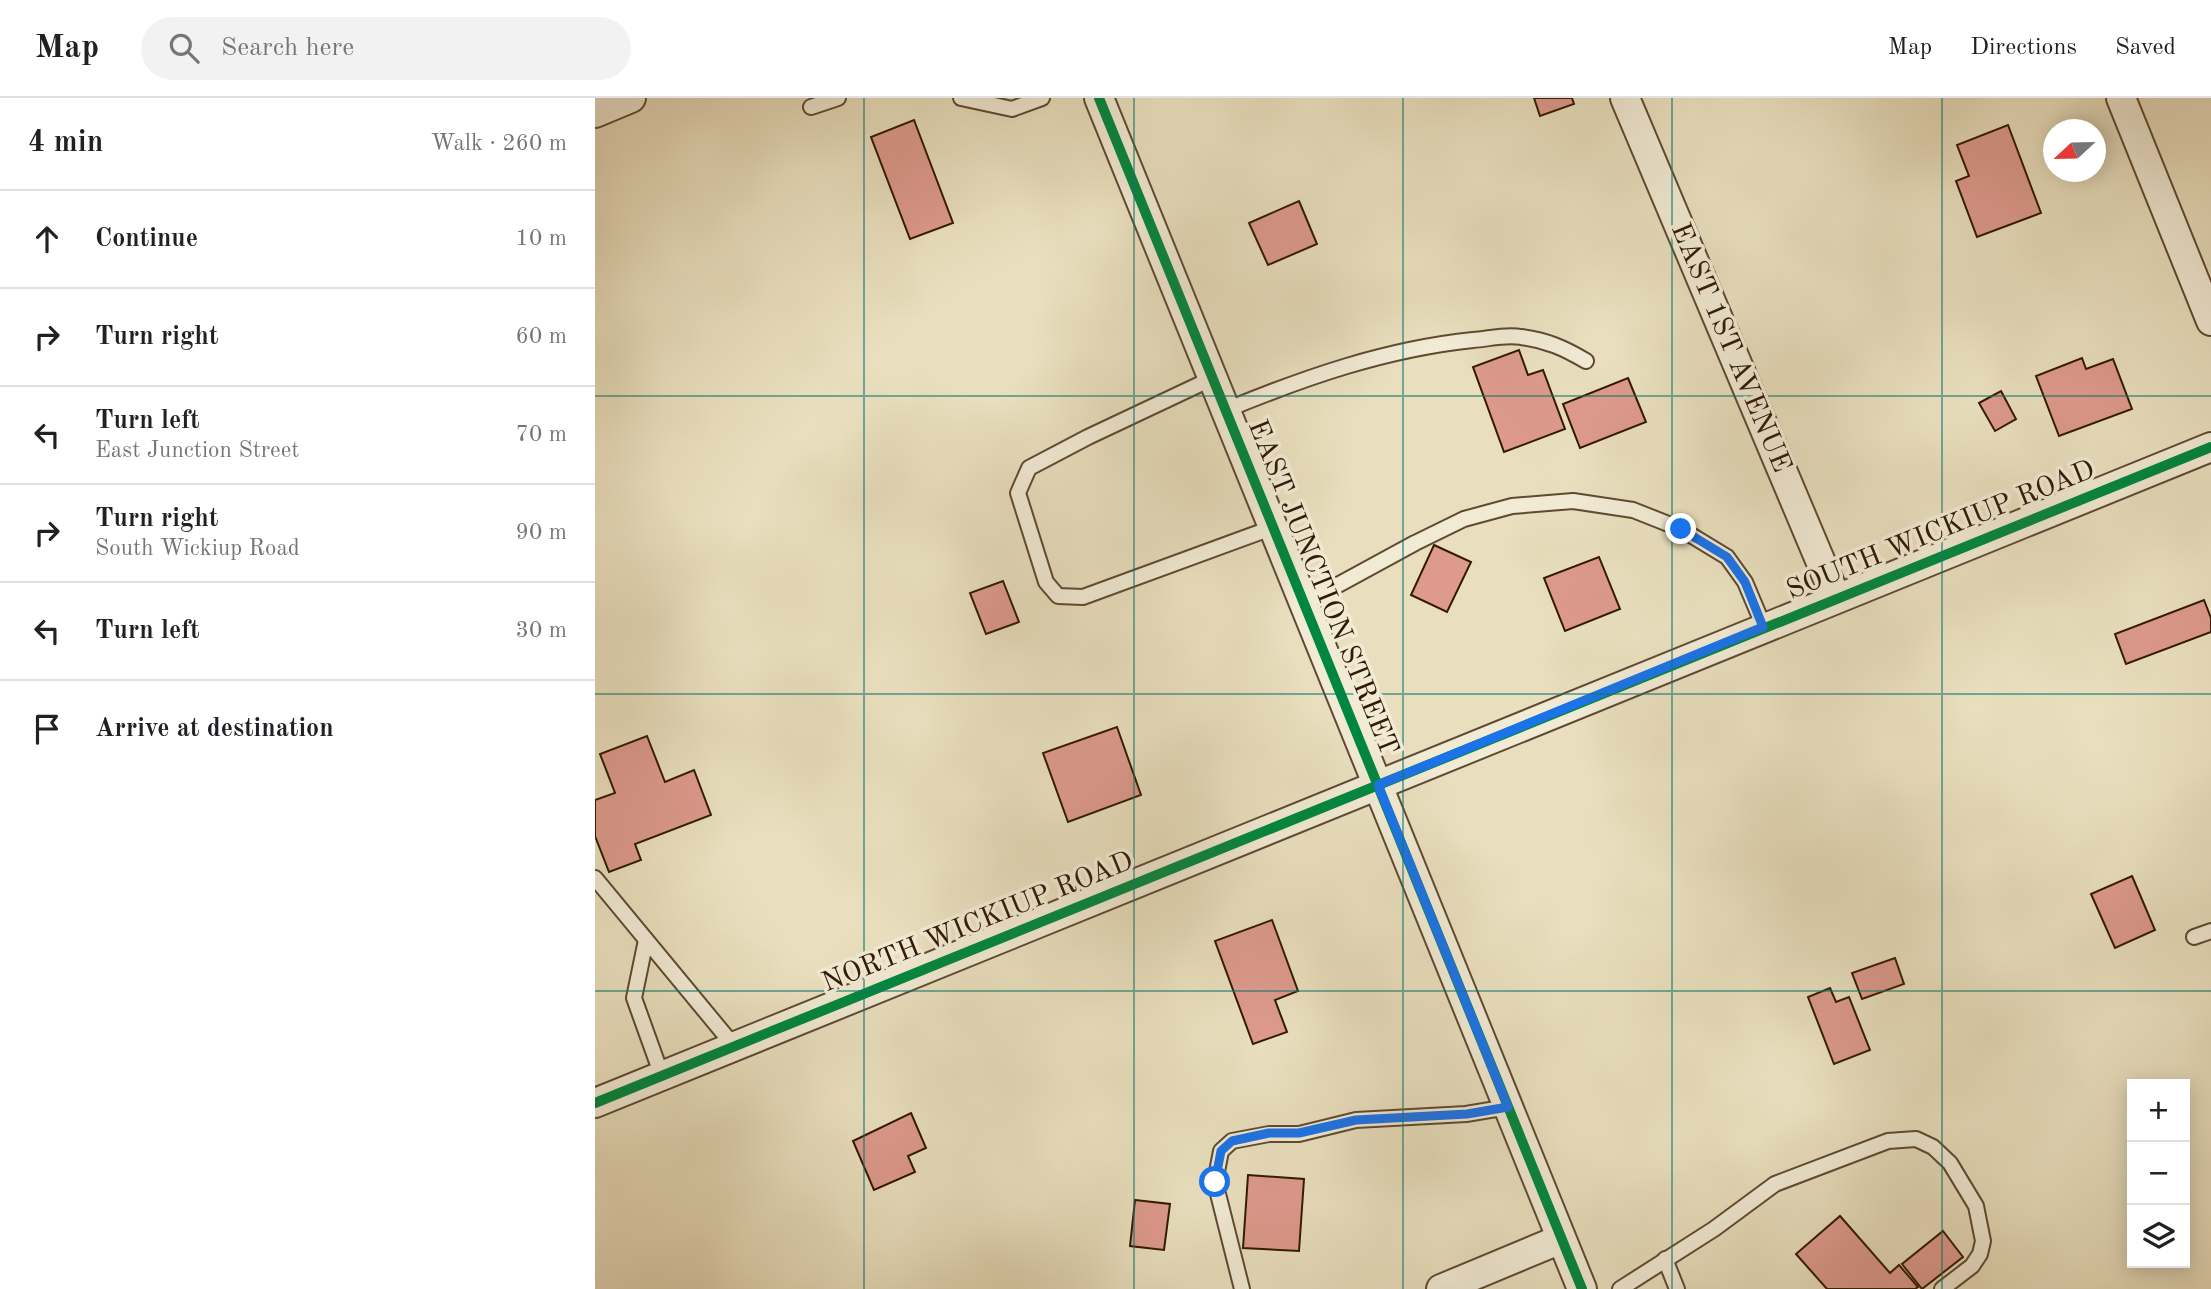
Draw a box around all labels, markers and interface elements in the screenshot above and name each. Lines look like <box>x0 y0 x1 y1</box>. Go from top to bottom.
search box <box>141 17 631 80</box>
icon: search <box>165 29 203 67</box>
text: Map <box>35 32 99 65</box>
text: Search here <box>221 35 354 61</box>
text: Map <box>1888 36 1932 60</box>
text: Directions <box>1970 36 2077 60</box>
text: Saved <box>2115 36 2176 60</box>
north arrow <box>2043 119 2106 182</box>
text: 4 min <box>28 128 103 158</box>
text: Walk · 260 m <box>431 132 567 155</box>
street label: EAST 1ST AVENUE <box>1665 219 1795 477</box>
icon: ahead <box>28 220 66 258</box>
text: Continue <box>95 226 198 252</box>
text: 10 m <box>516 227 567 250</box>
icon: right <box>28 318 66 356</box>
text: Turn right <box>95 324 218 350</box>
text: 60 m <box>516 325 567 348</box>
text: Turn left <box>95 408 200 434</box>
icon: left <box>28 416 66 454</box>
street label: EAST JUNCTION STREET <box>1242 416 1402 760</box>
text: 70 m <box>516 423 567 446</box>
text: East Junction Street <box>95 439 299 462</box>
street label: SOUTH WICKIUP ROAD <box>1783 456 2099 606</box>
text: Turn right <box>95 506 218 532</box>
route end <box>1665 513 1696 544</box>
icon: right <box>28 514 66 552</box>
text: 90 m <box>516 521 567 544</box>
text: South Wickiup Road <box>95 537 300 560</box>
icon: left <box>28 612 66 650</box>
text: Turn left <box>95 618 200 644</box>
text: 30 m <box>516 619 567 642</box>
icon: arrive <box>28 710 66 748</box>
text: Arrive at destination <box>95 716 334 742</box>
street label: NORTH WICKIUP ROAD <box>818 848 1138 998</box>
map controls <box>2127 1079 2190 1268</box>
button: + <box>2127 1079 2190 1142</box>
button: − <box>2127 1142 2190 1205</box>
route start <box>1199 1166 1230 1197</box>
button: layers <box>2127 1205 2190 1268</box>

